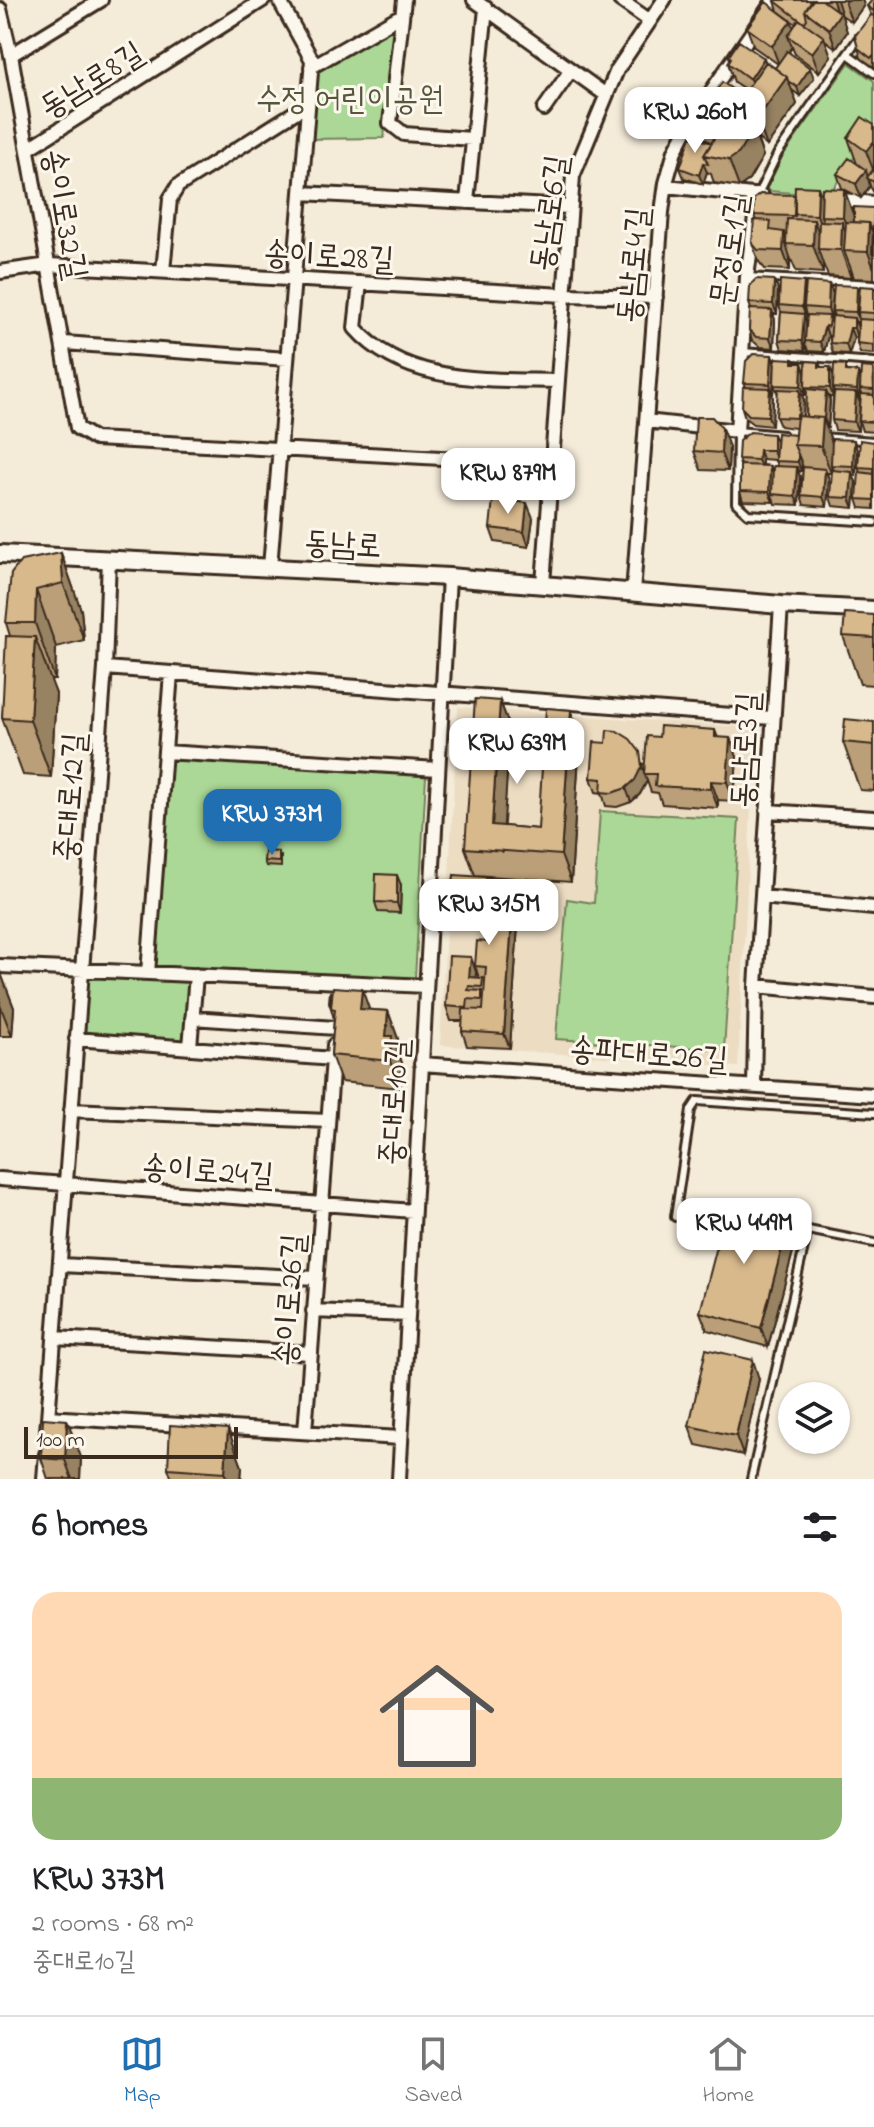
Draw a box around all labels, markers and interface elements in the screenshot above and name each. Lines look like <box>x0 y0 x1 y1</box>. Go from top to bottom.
street label: 동남로8길 <box>32 32 154 132</box>
park label: 수정 어린이공원 <box>256 78 444 125</box>
pin: KRW 260M <box>612 87 778 155</box>
text: KRW 260M <box>642 94 748 132</box>
street label: 송이로32길 <box>28 145 97 284</box>
street label: 동남로6길 <box>520 152 583 275</box>
street label: 문정로1길 <box>700 191 763 310</box>
street label: 동남로4길 <box>607 205 664 325</box>
street label: 송이로28길 <box>262 232 395 285</box>
pin: KRW 879M <box>425 448 591 516</box>
text: KRW 879M <box>459 455 557 493</box>
street label: 동남로 <box>303 521 383 572</box>
street label: 동남로3길 <box>721 691 774 809</box>
pin: KRW 639M <box>434 718 600 786</box>
text: KRW 639M <box>467 725 567 763</box>
street label: 중대로12길 <box>45 731 100 863</box>
pin: KRW 373M <box>189 789 355 857</box>
text: KRW 373M <box>221 796 323 834</box>
pin: KRW 315M <box>406 879 572 947</box>
text: KRW 315M <box>437 886 541 924</box>
street label: 송파대로26길 <box>568 1028 730 1085</box>
street label: 중대로10길 <box>370 1038 423 1167</box>
street label: 송이로24길 <box>140 1145 275 1202</box>
pin: KRW 449M <box>661 1198 827 1266</box>
text: KRW 449M <box>695 1205 793 1243</box>
street label: 송이로26길 <box>263 1232 320 1368</box>
map controls <box>778 1382 850 1454</box>
button: layers <box>778 1382 850 1454</box>
scale bar <box>24 1423 238 1459</box>
text: 100 m <box>36 1425 85 1457</box>
text: 6 homes <box>32 1502 148 1552</box>
icon: filters <box>798 1505 842 1549</box>
icon: home <box>365 1644 509 1788</box>
text: KRW 373M <box>32 1856 165 1906</box>
text: 2 rooms · 68 m² <box>32 1906 194 1944</box>
text: 중대로10길 <box>32 1944 135 1982</box>
tab: Map <box>120 2032 164 2112</box>
tab: Saved <box>405 2032 462 2112</box>
tab: Home <box>703 2032 754 2112</box>

